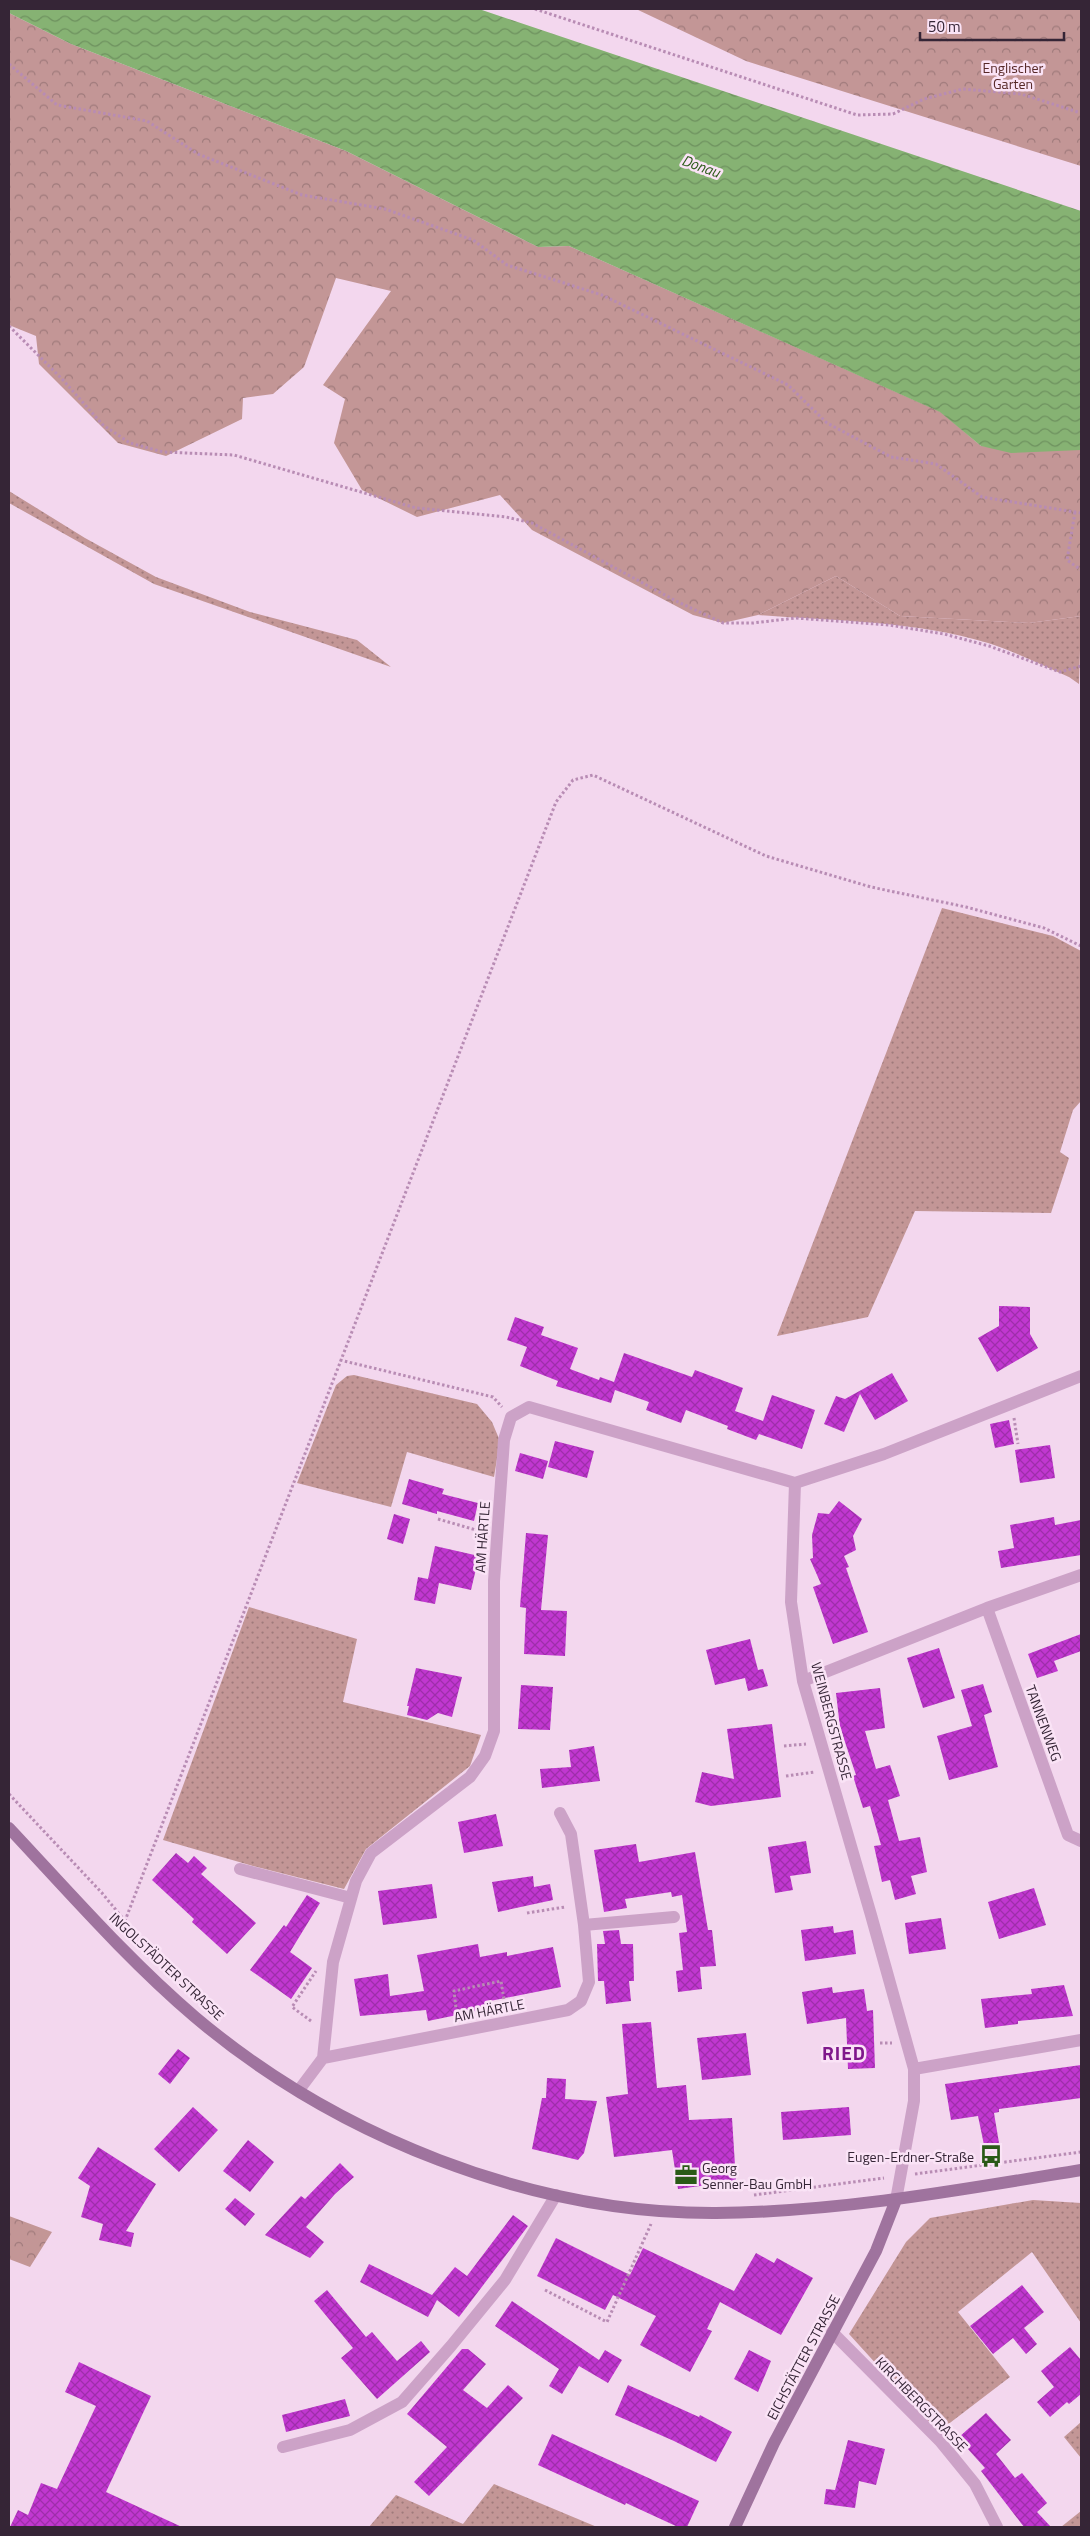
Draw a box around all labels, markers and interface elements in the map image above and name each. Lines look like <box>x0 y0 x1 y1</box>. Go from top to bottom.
scale bar <box>920 10 1064 42</box>
text: 50 m <box>928 15 961 38</box>
park label: Englischer Garten <box>983 57 1044 94</box>
water label: Donau <box>679 149 725 184</box>
street label: AM HÄRTLE <box>469 1500 495 1573</box>
street label: WEINBERGSTRASSE <box>806 1660 858 1783</box>
street label: TANNENWEG <box>1020 1682 1068 1764</box>
street label: INGOLSTÄDTER STRASSE <box>105 1907 229 2025</box>
street label: AM HÄRTLE <box>452 1993 526 2027</box>
district label: RIED <box>822 2038 866 2067</box>
bus stop icon: Eugen-Erdner-Straße <box>978 2143 1004 2169</box>
place label: Eugen-Erdner-Straße <box>847 2146 974 2167</box>
place label: Georg Senner-Bau GmbH <box>702 2157 812 2194</box>
office icon: Georg Senner-Bau GmbH <box>673 2162 699 2188</box>
street label: EICHSTÄTTER STRASSE <box>761 2290 845 2423</box>
street label: KIRCHBERGSTRASSE <box>871 2352 973 2457</box>

